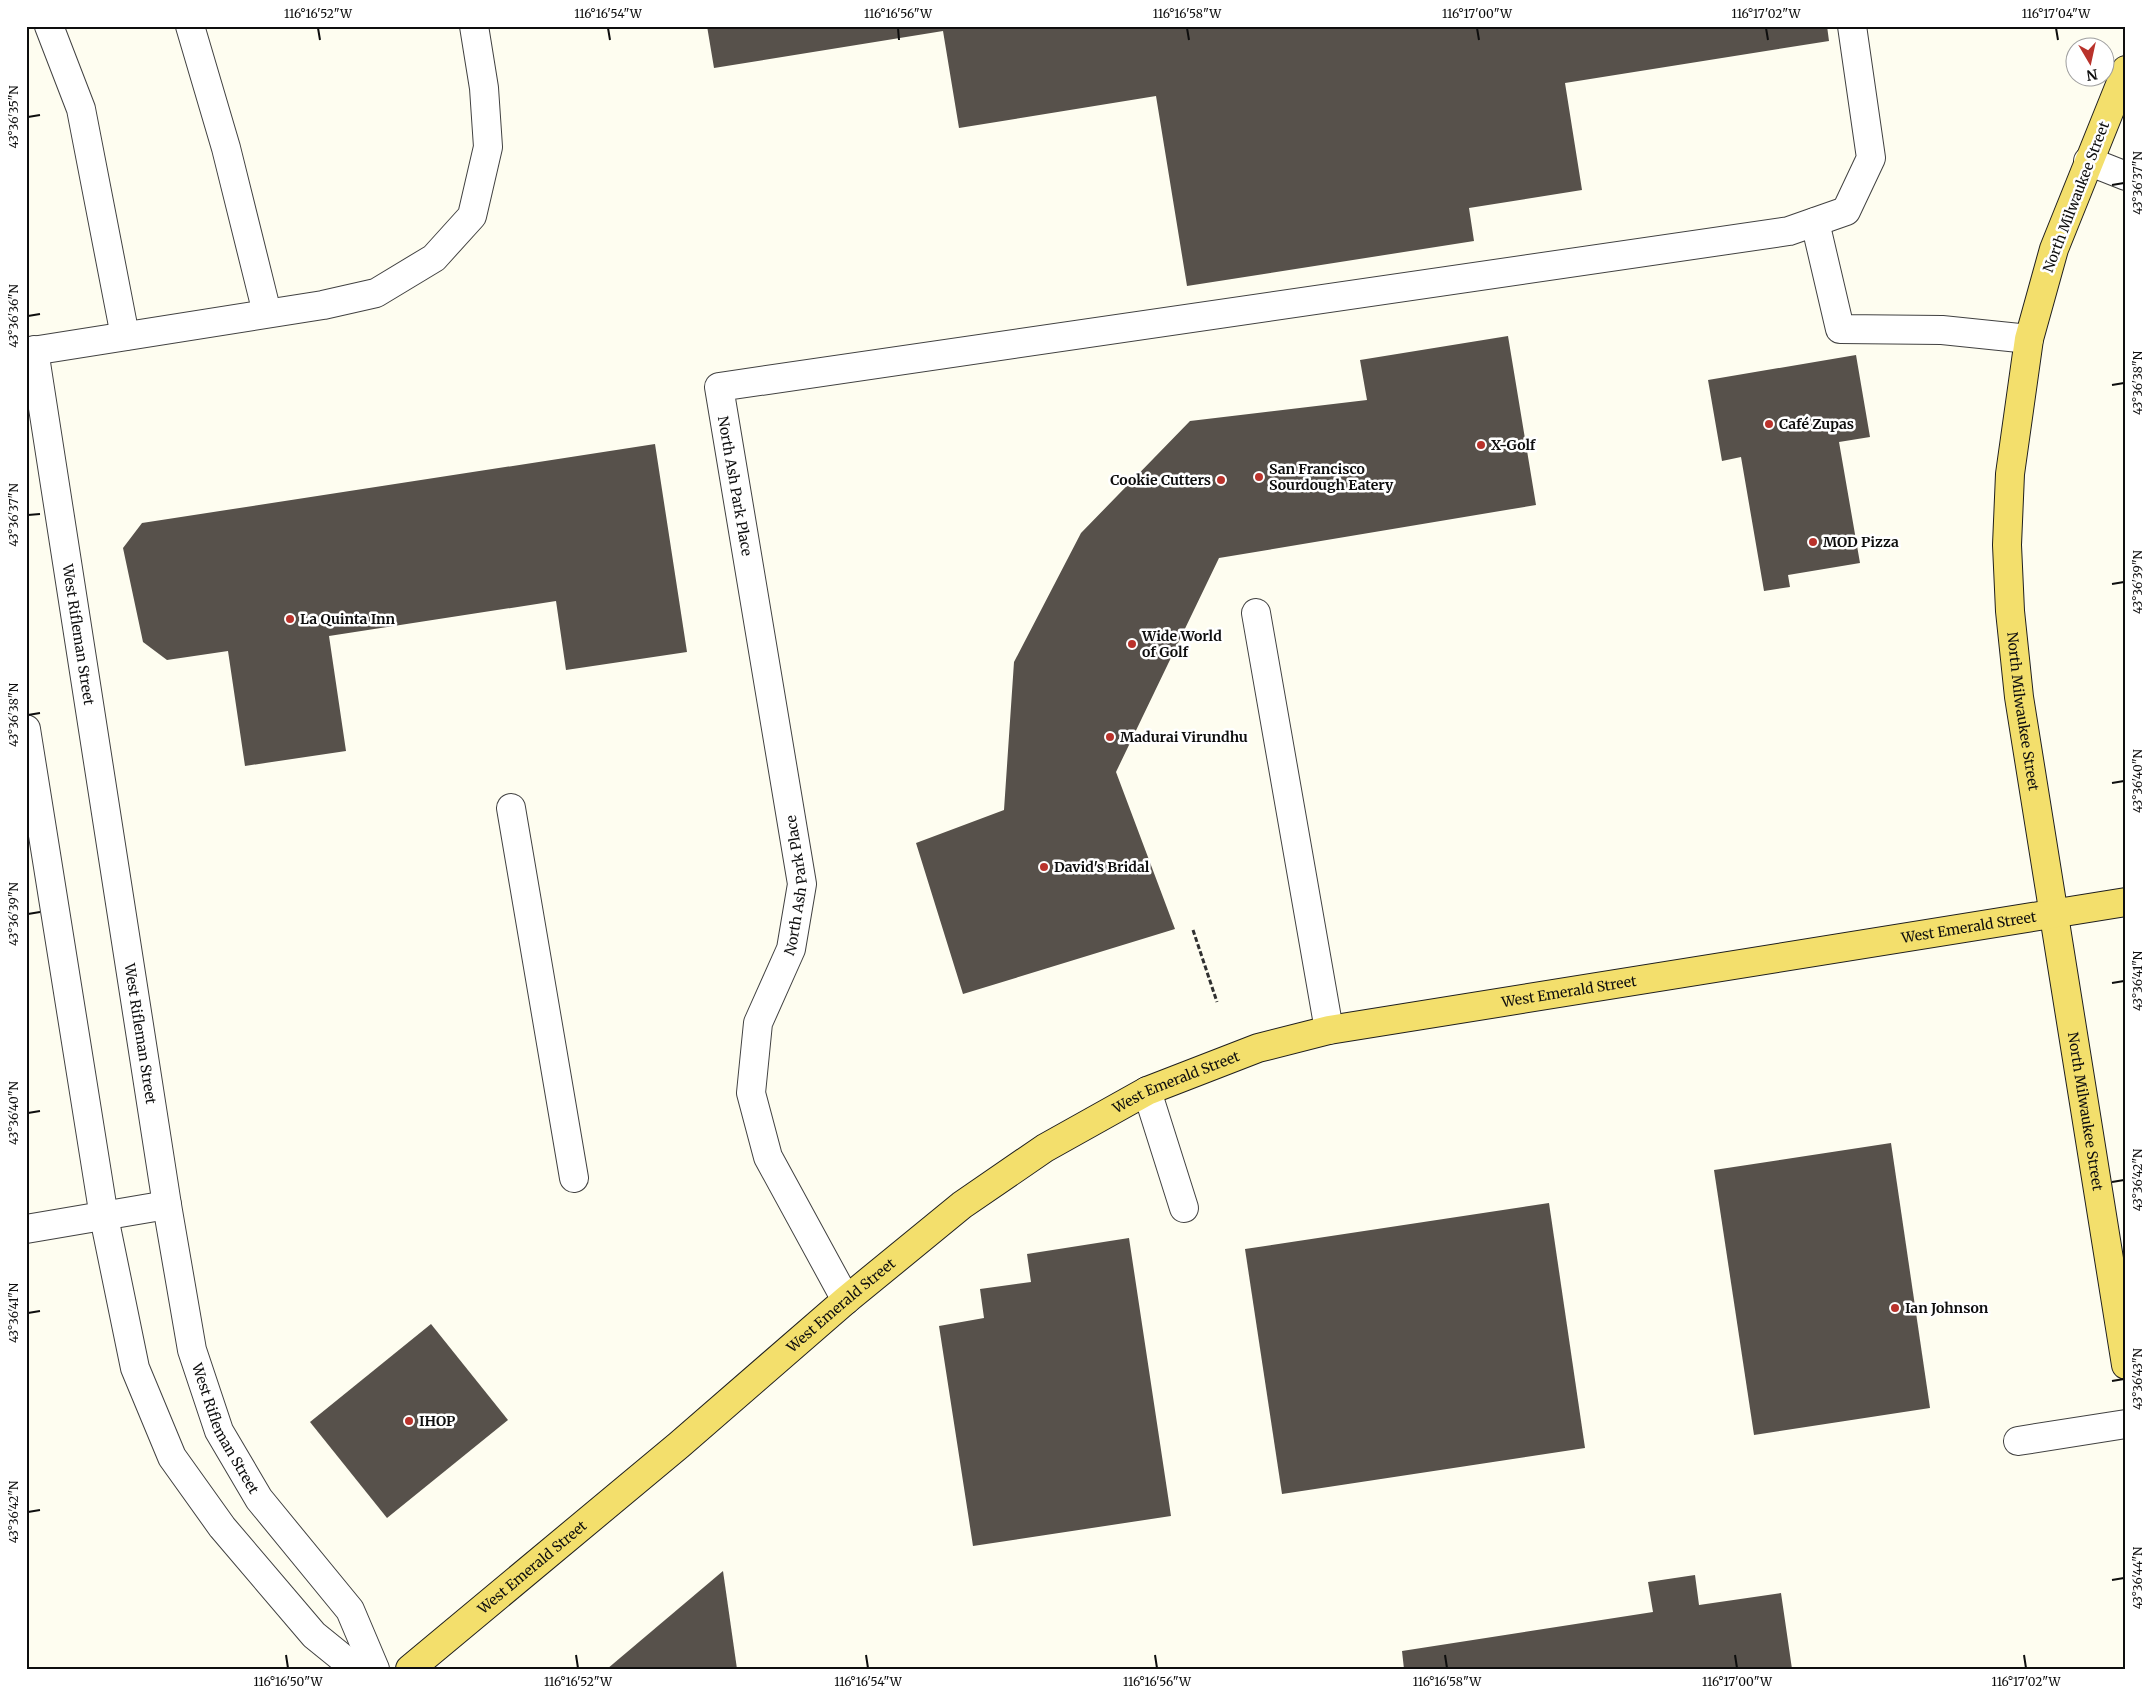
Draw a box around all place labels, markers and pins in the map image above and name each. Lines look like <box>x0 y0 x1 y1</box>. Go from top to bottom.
place label: Café Zupas <box>1779 415 1854 433</box>
marker: Café Zupas <box>1763 418 1775 430</box>
place label: X-Golf <box>1491 436 1536 454</box>
marker: X-Golf <box>1475 439 1487 451</box>
place label: San Francisco Sourdough Eatery <box>1269 460 1394 494</box>
place label: Cookie Cutters <box>1110 471 1211 489</box>
marker: San Francisco Sourdough Eatery <box>1253 471 1265 483</box>
marker: Cookie Cutters <box>1215 474 1227 486</box>
place label: MOD Pizza <box>1823 533 1899 551</box>
marker: MOD Pizza <box>1807 536 1819 548</box>
place label: La Quinta Inn <box>300 610 396 628</box>
marker: La Quinta Inn <box>284 613 296 625</box>
place label: Wide World of Golf <box>1141 627 1222 661</box>
marker: Wide World of Golf <box>1126 638 1138 650</box>
place label: Madurai Virundhu <box>1120 728 1248 746</box>
marker: Madurai Virundhu <box>1104 731 1116 743</box>
place label: David's Bridal <box>1054 858 1150 876</box>
marker: David's Bridal <box>1038 861 1050 873</box>
place label: Ian Johnson <box>1905 1299 1989 1317</box>
marker: Ian Johnson <box>1889 1302 1901 1314</box>
place label: IHOP <box>419 1412 455 1430</box>
marker: IHOP <box>403 1415 415 1427</box>

